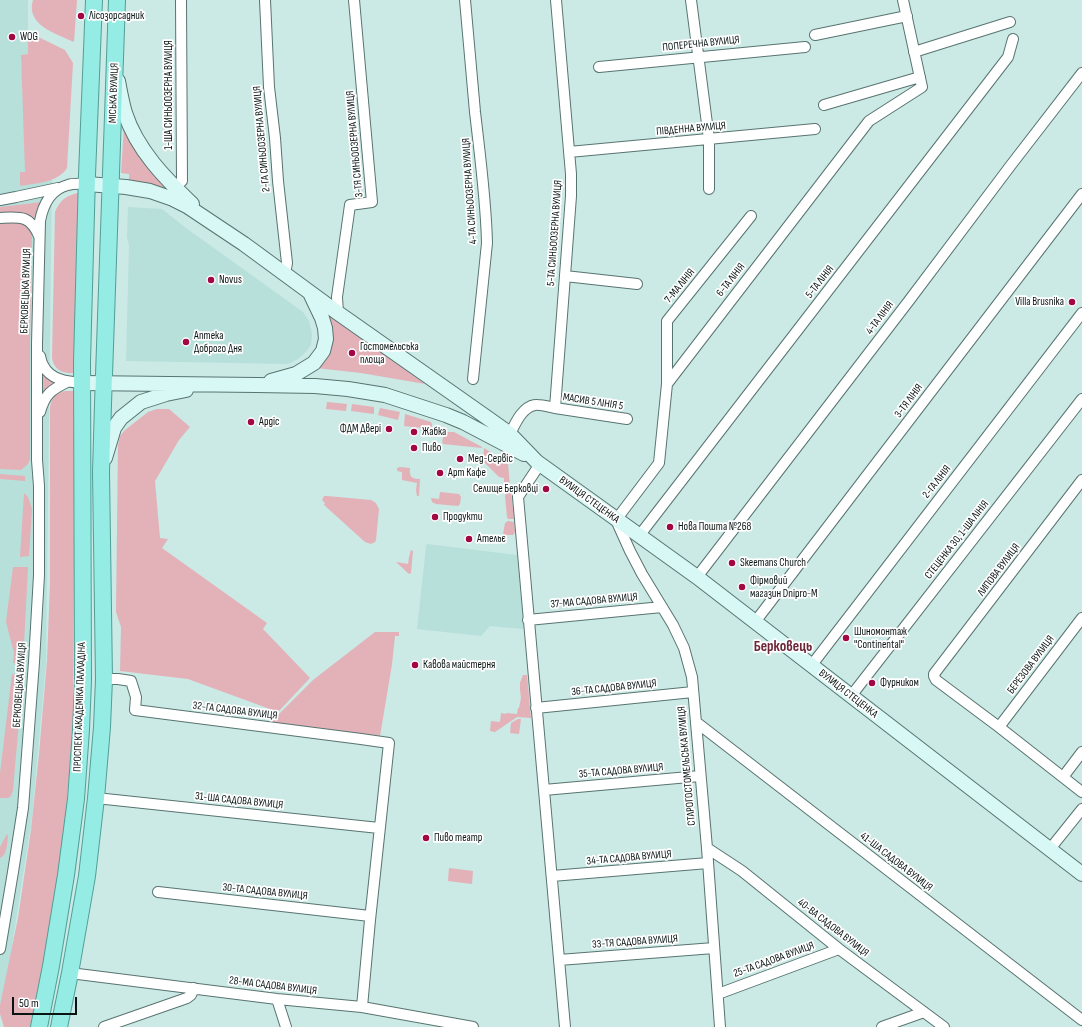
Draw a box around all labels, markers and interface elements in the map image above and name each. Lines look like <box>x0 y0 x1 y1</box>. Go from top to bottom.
place label: Лісозорсадник <box>89 9 144 23</box>
marker: Лісозорсадник <box>76 11 86 21</box>
place label: WOG <box>20 30 38 44</box>
marker: WOG <box>7 32 17 42</box>
street label: ПОПЕРЕЧНА ВУЛИЦЯ <box>662 33 740 55</box>
street label: 1-ША СИНЬООЗЕРНА ВУЛИЦЯ <box>162 40 176 150</box>
street label: МІСЬКА ВУЛИЦЯ <box>106 63 122 123</box>
street label: 2-ГА СИНЬООЗЕРНА ВУЛИЦЯ <box>251 85 273 193</box>
street label: 3-ТЯ СИНЬООЗЕРНА ВУЛИЦЯ <box>344 90 366 198</box>
street label: ПІВДЕННА ВУЛИЦЯ <box>656 119 726 139</box>
street label: 4-ТА СИНЬООЗЕРНА ВУЛИЦЯ <box>460 137 480 245</box>
street label: 5-ТА СИНЬООЗЕРНА ВУЛИЦЯ <box>545 180 565 286</box>
street label: БЕРКОВЕЦЬКА ВУЛИЦЯ <box>18 248 34 334</box>
street label: 6-ТА ЛІНІЯ <box>714 261 748 299</box>
street label: 5-ТА ЛІНІЯ <box>803 263 837 301</box>
street label: 7-МА ЛІНІЯ <box>662 266 698 306</box>
place label: Novus <box>219 273 242 287</box>
marker: Novus <box>206 275 216 285</box>
place label: Villa Brusnika <box>1015 295 1064 309</box>
marker: Villa Brusnika <box>1067 297 1077 307</box>
street label: 4-ТА ЛІНІЯ <box>863 299 897 337</box>
place label: Аптека Доброго Дня <box>194 329 242 355</box>
marker: Аптека Доброго Дня <box>181 337 191 347</box>
place label: Гостомельська площа <box>360 340 419 366</box>
marker: Гостомельська площа <box>347 348 357 358</box>
street label: 3-ТЯ ЛІНІЯ <box>892 381 926 421</box>
street label: МАСИВ 5 ЛІНІЯ 5 <box>562 391 624 413</box>
place label: Ардіс <box>259 415 279 429</box>
marker: Ардіс <box>246 417 256 427</box>
place label: ФДМ Двері <box>340 422 381 436</box>
marker: ФДМ Двері <box>384 424 394 434</box>
place label: Жабка <box>422 425 446 439</box>
marker: Жабка <box>409 427 419 437</box>
place label: Пиво <box>422 441 441 455</box>
marker: Пиво <box>409 443 419 453</box>
place label: Мед-Сервіс <box>468 452 513 466</box>
marker: Мед-Сервіс <box>455 454 465 464</box>
street label: 2-ГА ЛІНІЯ <box>920 463 954 501</box>
place label: Арт Кафе <box>448 466 486 480</box>
marker: Арт Кафе <box>435 468 445 478</box>
street label: ВУЛИЦЯ СТЕЦЕНКА <box>556 474 622 526</box>
place label: Селище Берковці <box>473 482 538 496</box>
marker: Селище Берковці <box>541 484 551 494</box>
street label: СТЕЦЕНКА 30, 1-ША ЛІНІЯ <box>922 498 992 582</box>
place label: Продукти <box>443 510 482 524</box>
marker: Продукти <box>430 512 440 522</box>
place label: Нова Пошта №268 <box>678 520 751 534</box>
marker: Нова Пошта №268 <box>665 522 675 532</box>
place label: Ательє <box>477 532 506 546</box>
marker: Ательє <box>464 534 474 544</box>
street label: ЛИПОВА ВУЛИЦЯ <box>975 541 1023 599</box>
place label: Skeemans Church <box>740 556 806 570</box>
marker: Skeemans Church <box>727 558 737 568</box>
place label: Фірмовий магазин Dnipro-M <box>750 574 818 600</box>
marker: Фірмовий магазин Dnipro-M <box>737 582 747 592</box>
street label: 37-МА САДОВА ВУЛИЦЯ <box>550 591 638 611</box>
place label: Шиномонтаж "Continental" <box>854 625 907 651</box>
marker: Шиномонтаж "Continental" <box>841 633 851 643</box>
street label: БЕРЕЗОВА ВУЛИЦЯ <box>1005 633 1057 697</box>
district label: Берковець <box>754 638 812 656</box>
street label: БЕРКОВЕЦЬКА ВУЛИЦЯ <box>10 642 30 728</box>
street label: ПРОСПЕКТ АКАДЕМІКА ПАЛЛАДІНА <box>71 642 89 772</box>
place label: Кавова майстерня <box>423 658 495 672</box>
marker: Кавова майстерня <box>410 660 420 670</box>
street label: ВУЛИЦЯ СТЕЦЕНКА <box>816 667 880 721</box>
place label: Фурником <box>880 676 919 690</box>
street label: 36-ТА САДОВА ВУЛИЦЯ <box>571 677 657 699</box>
marker: Фурником <box>867 678 877 688</box>
street label: 32-ГА САДОВА ВУЛИЦЯ <box>192 699 278 723</box>
street label: СТАРОГОСТОМЕЛЬСЬКА ВУЛИЦЯ <box>675 706 699 826</box>
street label: 35-ТА САДОВА ВУЛИЦЯ <box>578 761 664 781</box>
street label: 31-ША САДОВА ВУЛИЦЯ <box>194 790 284 812</box>
street label: 41-ША САДОВА ВУЛИЦЯ <box>857 830 935 894</box>
place label: Пиво театр <box>434 831 482 845</box>
marker: Пиво театр <box>421 833 431 843</box>
street label: 34-ТА САДОВА ВУЛИЦЯ <box>586 848 672 868</box>
street label: 30-ТА САДОВА ВУЛИЦЯ <box>222 881 308 903</box>
street label: 40-ВА САДОВА ВУЛИЦЯ <box>795 896 871 960</box>
street label: 33-ТЯ САДОВА ВУЛИЦЯ <box>592 932 678 952</box>
street label: 25-ТА САДОВА ВУЛИЦЯ <box>732 939 816 981</box>
street label: 28-МА САДОВА ВУЛИЦЯ <box>228 974 318 998</box>
scale bar <box>14 989 79 1015</box>
text: 50 m <box>19 996 39 1011</box>

